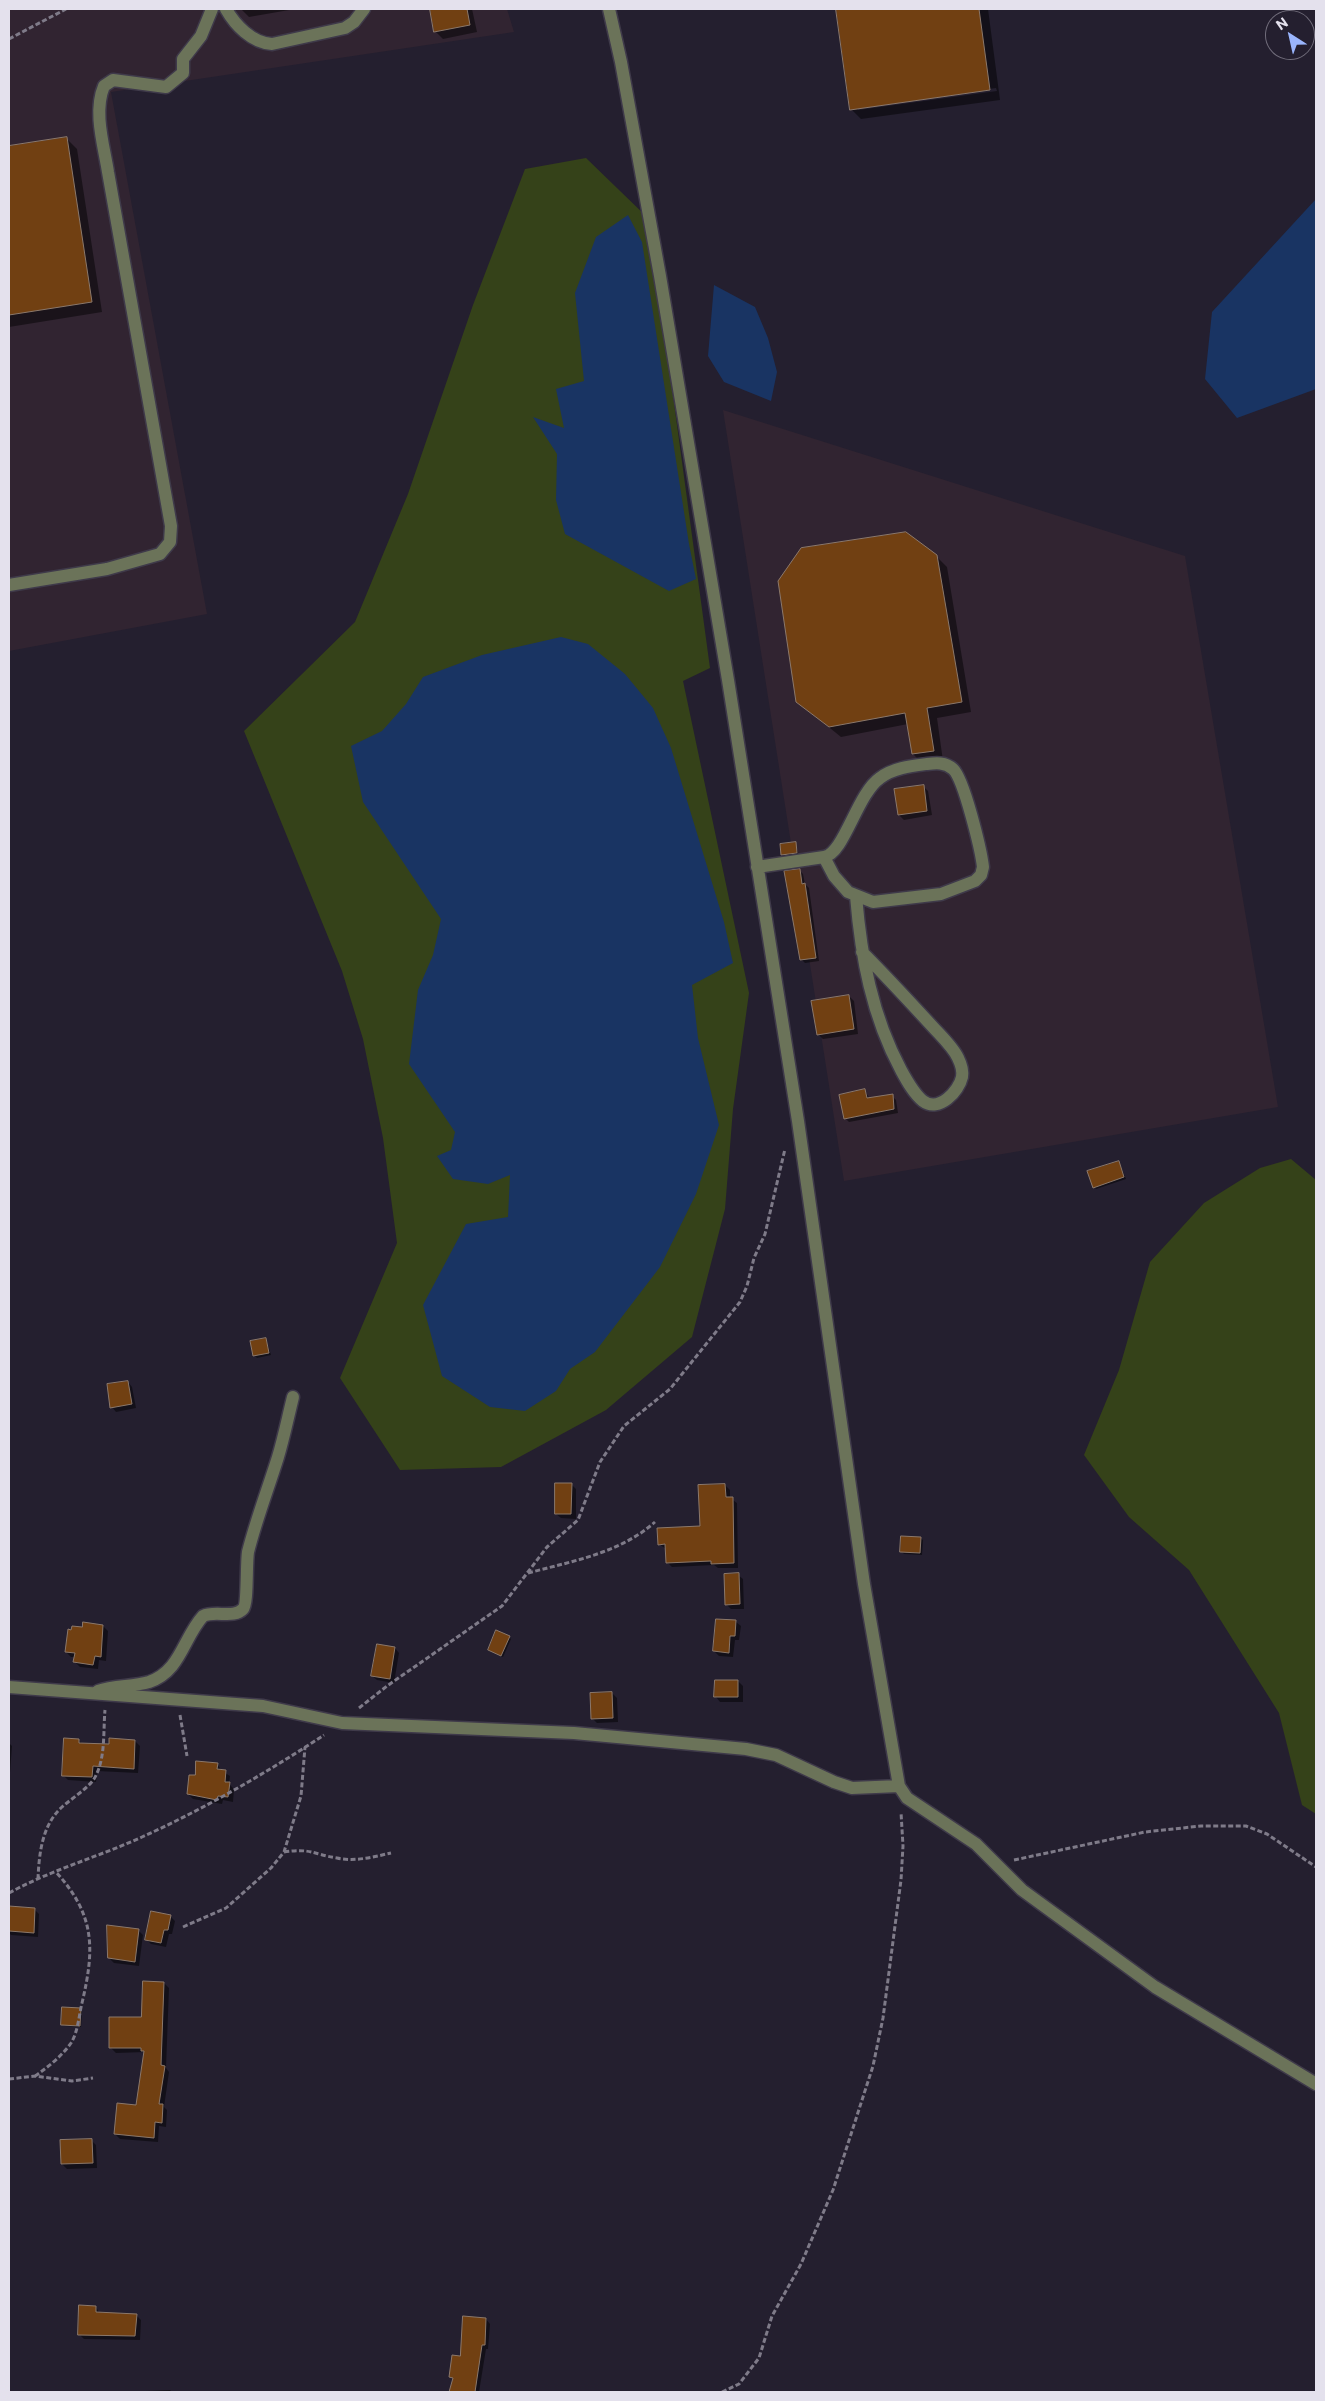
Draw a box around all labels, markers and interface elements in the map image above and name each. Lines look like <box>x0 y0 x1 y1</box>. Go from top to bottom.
north arrow <box>1265 10 1315 60</box>
text: N <box>1273 13 1291 33</box>

